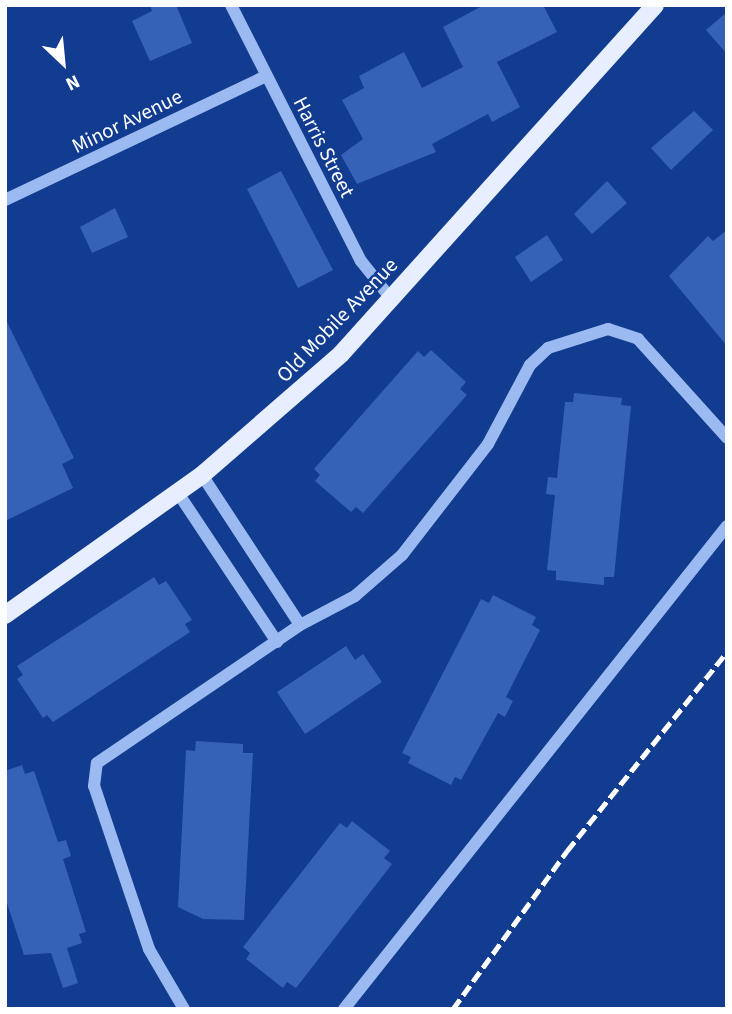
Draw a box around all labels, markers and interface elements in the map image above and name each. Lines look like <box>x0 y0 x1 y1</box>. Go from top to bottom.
north arrow <box>28 28 98 98</box>
text: N <box>61 67 84 97</box>
street label: Minor Avenue <box>68 83 186 159</box>
street label: Harris Street <box>288 92 360 202</box>
street label: Old Mobile Avenue <box>271 253 403 387</box>

